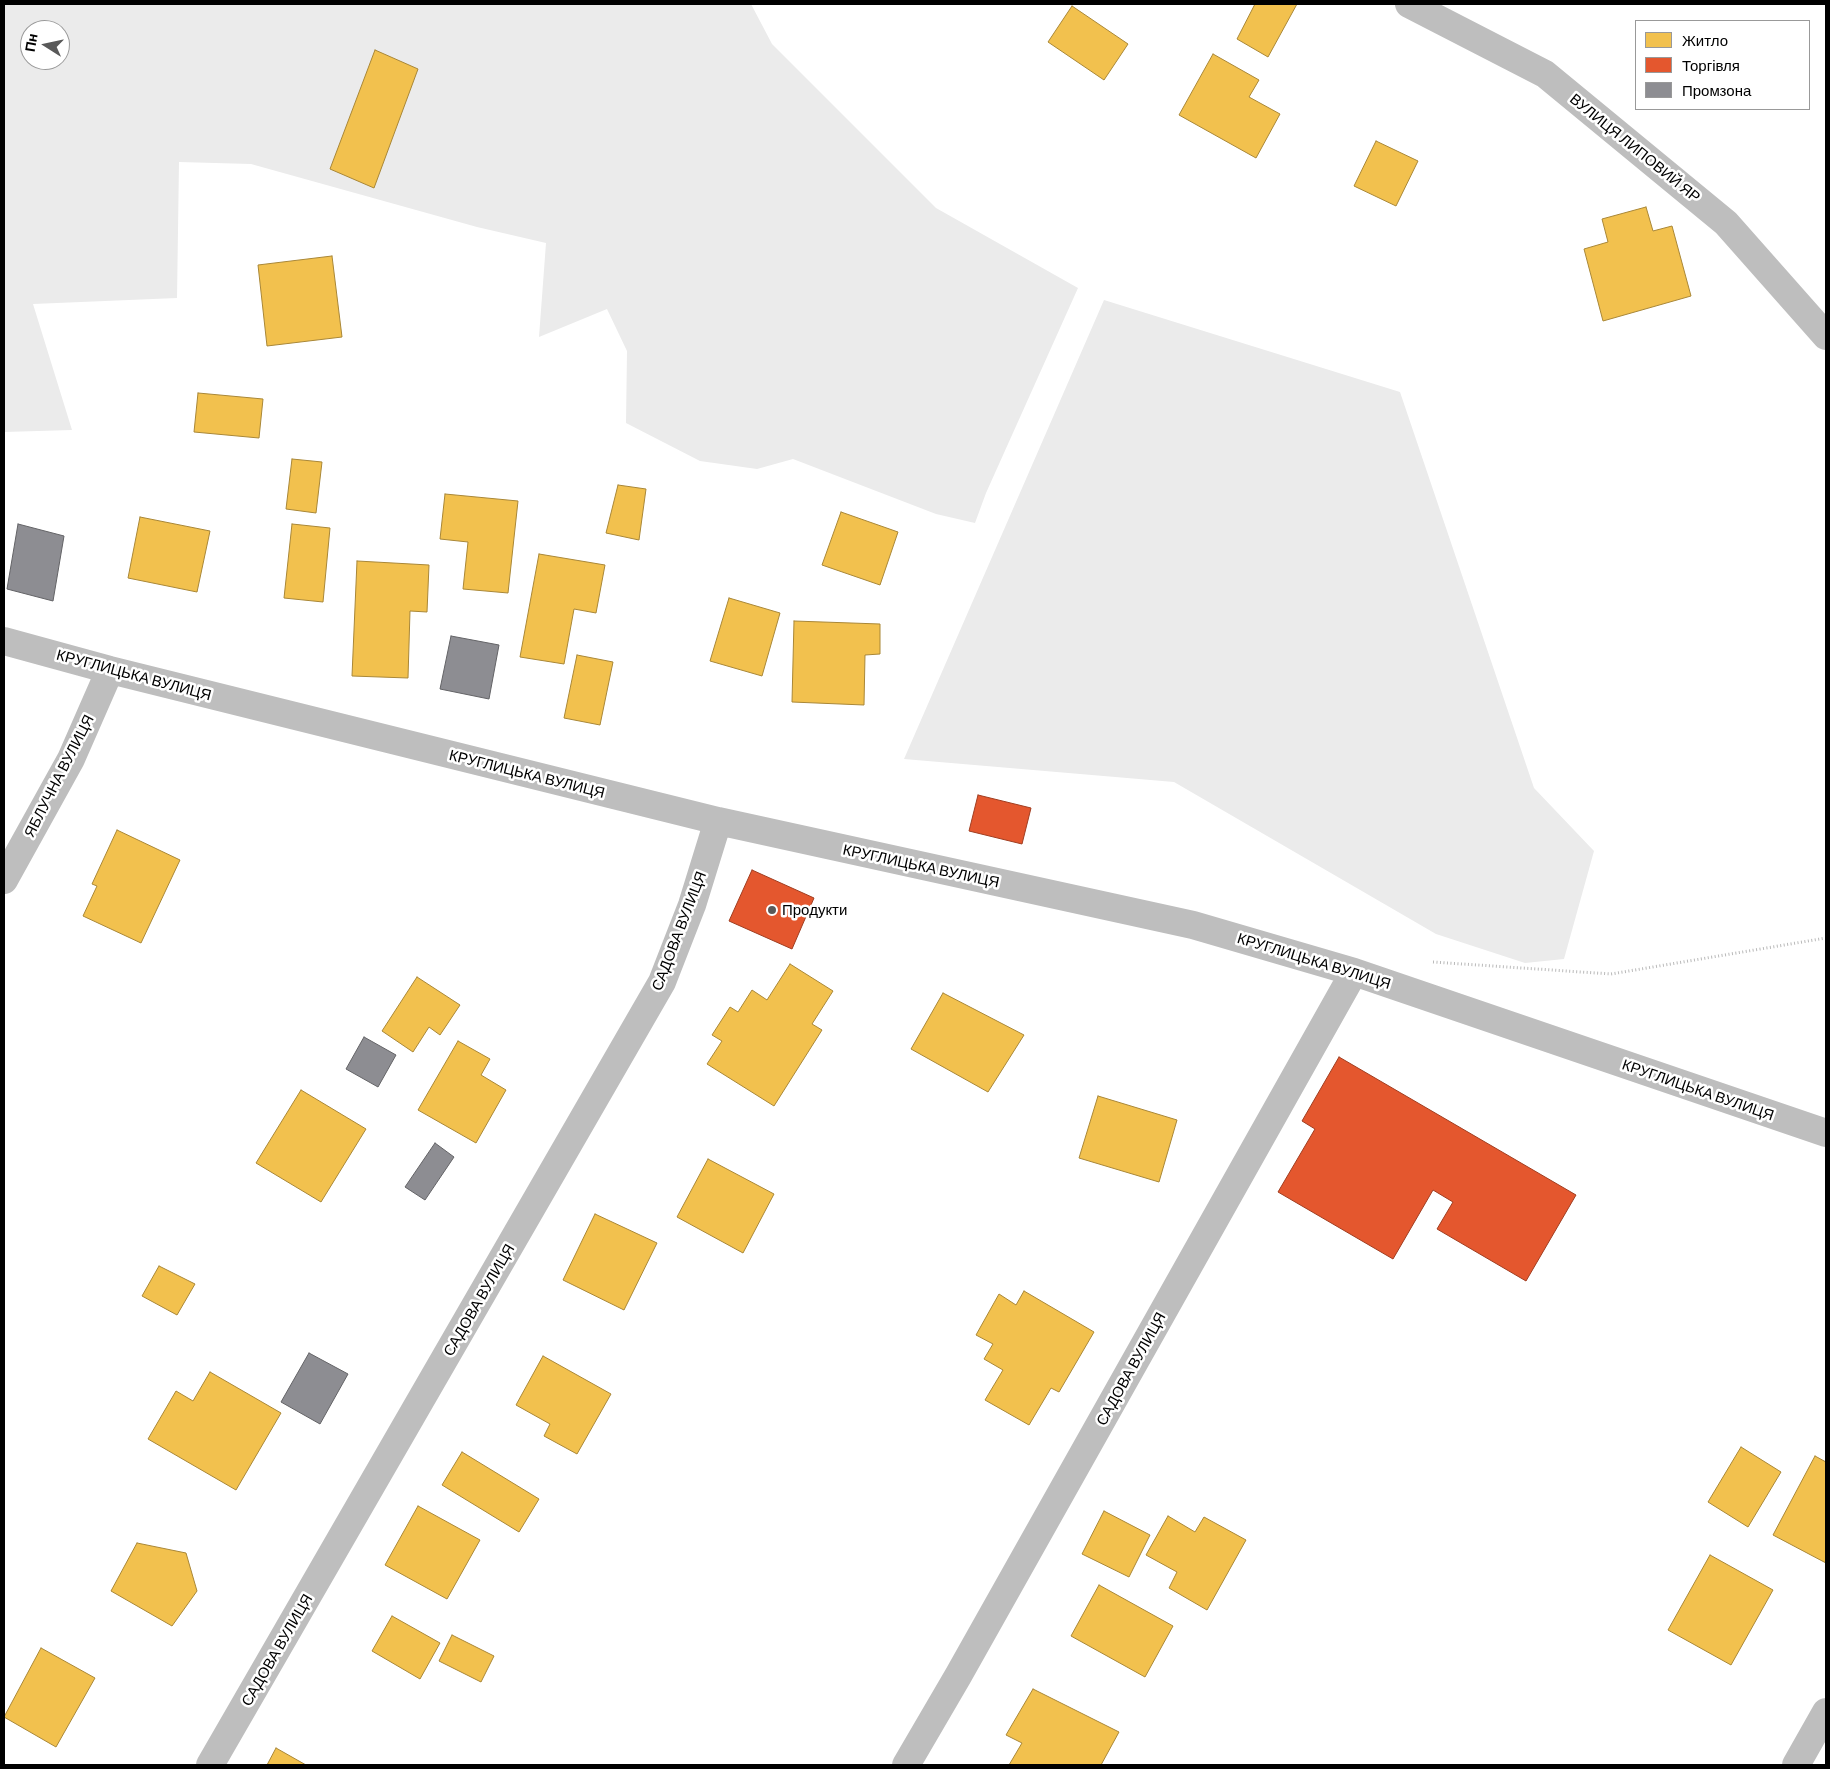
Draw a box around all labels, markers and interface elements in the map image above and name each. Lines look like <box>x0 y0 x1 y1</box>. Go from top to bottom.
north arrow <box>20 20 70 70</box>
legend <box>1635 20 1810 110</box>
text: Житло <box>1682 31 1728 49</box>
text: Пн <box>21 32 41 53</box>
text: Торгівля <box>1682 56 1740 74</box>
text: Промзона <box>1682 81 1751 99</box>
street label: ВУЛИЦЯ ЛИПОВИЙ ЯР <box>1566 90 1704 206</box>
street label: КРУГЛИЦЬКА ВУЛИЦЯ <box>55 646 213 704</box>
street label: ЯБЛУЧНА ВУЛИЦЯ <box>20 712 98 840</box>
street label: КРУГЛИЦЬКА ВУЛИЦЯ <box>447 746 607 802</box>
street label: КРУГЛИЦЬКА ВУЛИЦЯ <box>841 841 1001 891</box>
street label: САДОВА ВУЛИЦЯ <box>648 869 710 993</box>
place label: Продукти <box>782 901 847 919</box>
marker: Продукти <box>766 904 778 916</box>
street label: КРУГЛИЦЬКА ВУЛИЦЯ <box>1235 929 1393 993</box>
street label: КРУГЛИЦЬКА ВУЛИЦЯ <box>1620 1056 1776 1124</box>
street label: САДОВА ВУЛИЦЯ <box>440 1241 518 1359</box>
street label: САДОВА ВУЛИЦЯ <box>1092 1309 1170 1429</box>
street label: САДОВА ВУЛИЦЯ <box>238 1591 316 1709</box>

